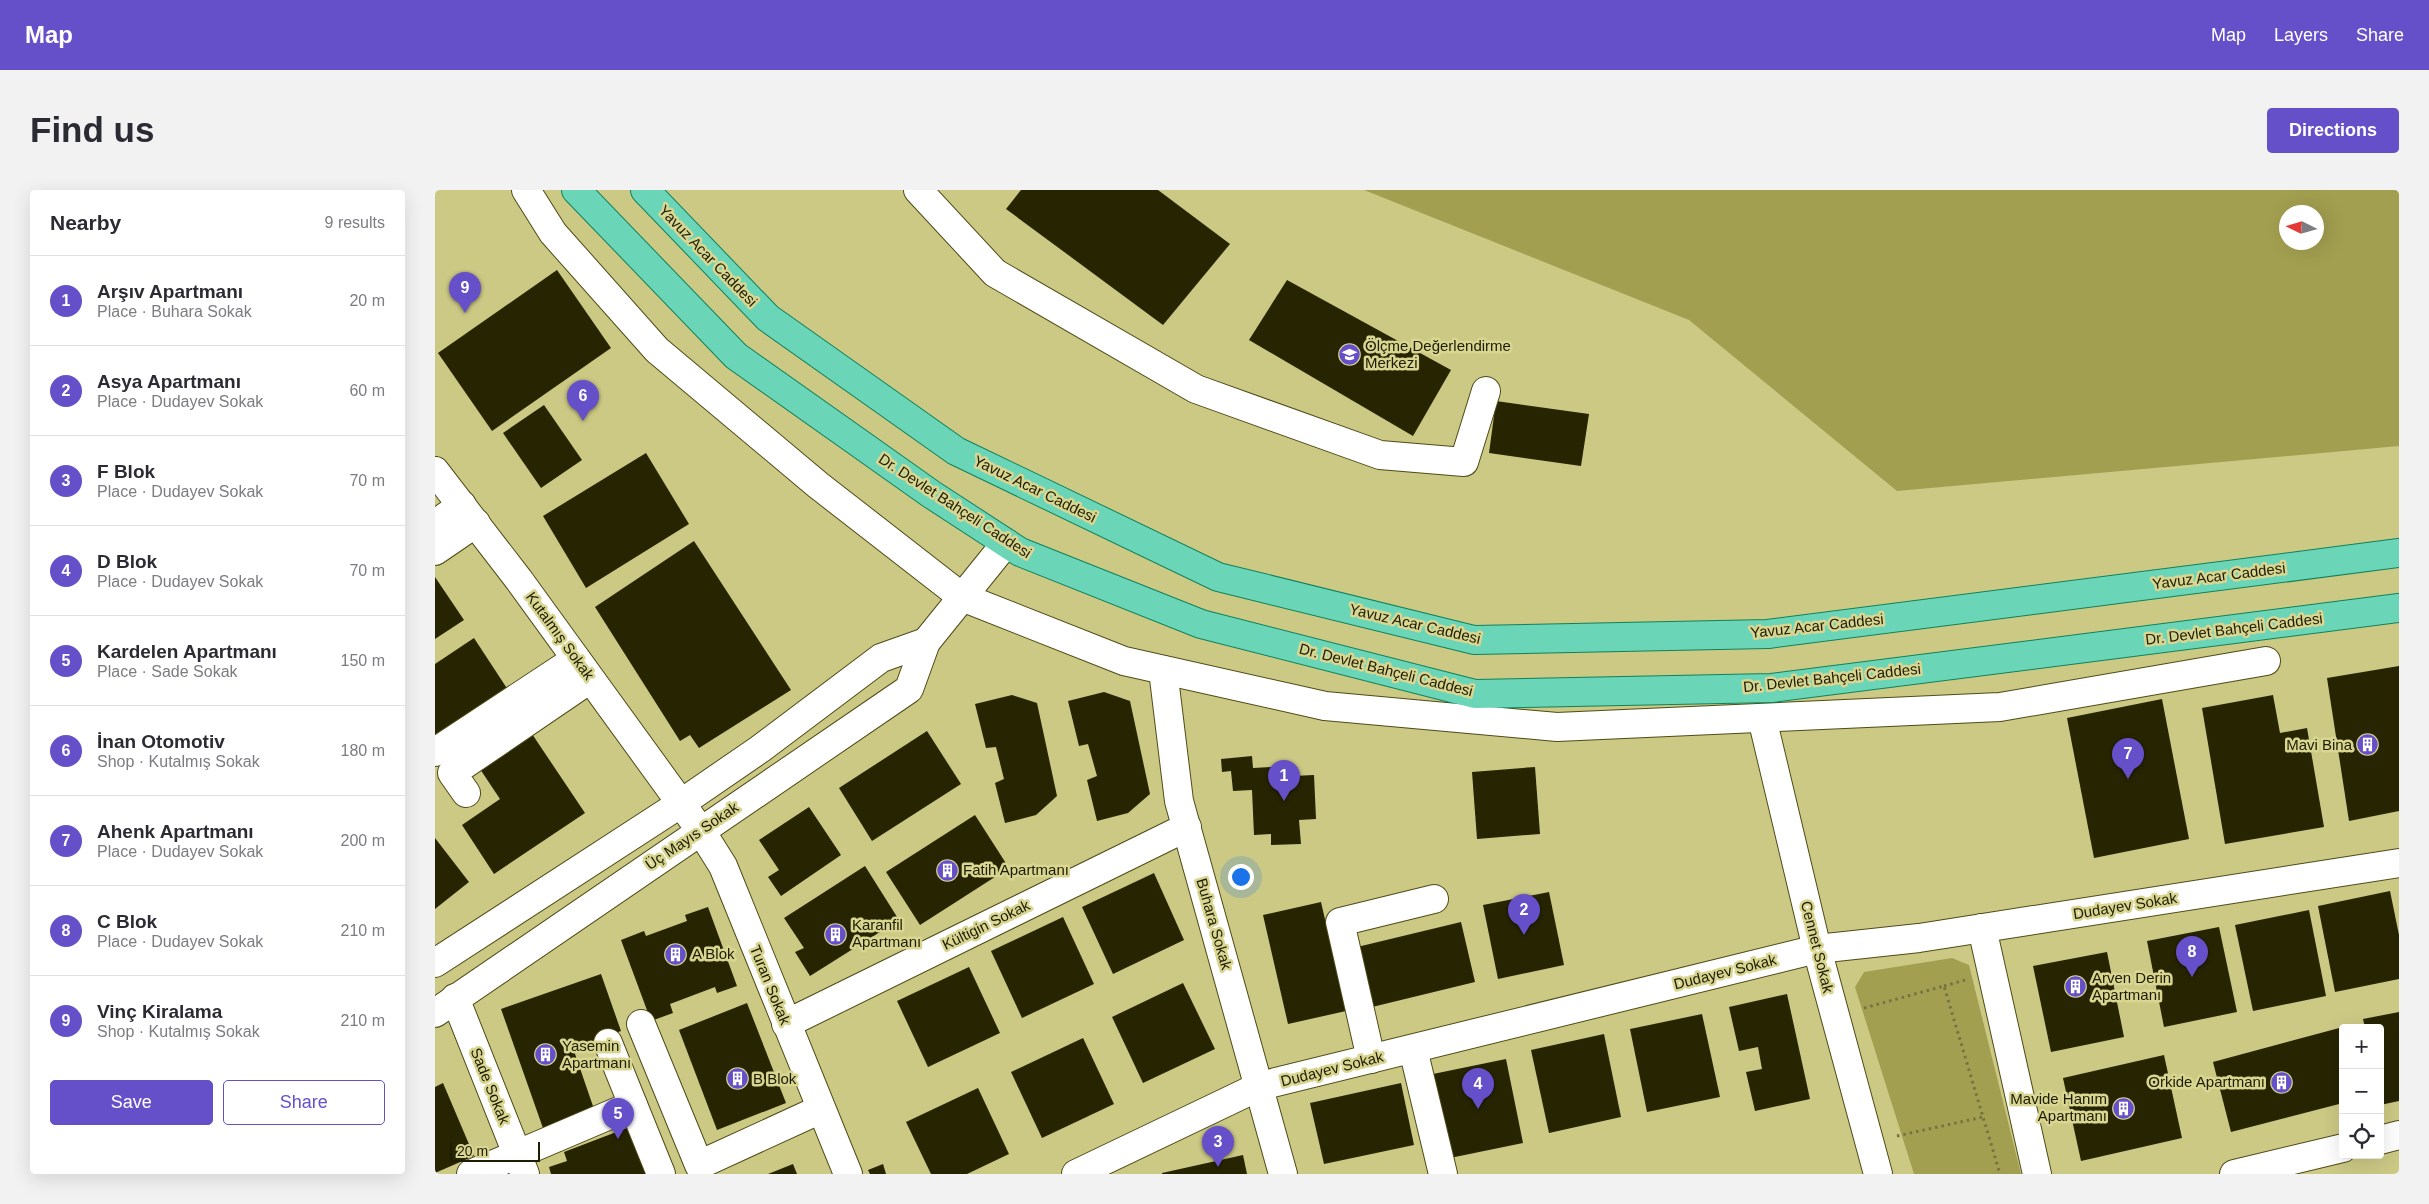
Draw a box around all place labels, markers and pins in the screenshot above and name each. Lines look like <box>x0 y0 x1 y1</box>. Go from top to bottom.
pin: 9 <box>449 272 481 313</box>
place label: Ölçme Değerlendirme Merkezi <box>1365 337 1511 371</box>
school or university icon: Ölçme Değerlendirme Merkezi <box>1337 343 1361 367</box>
pin: 6 <box>567 380 599 421</box>
building icon: Mavi Bina <box>2356 733 2380 757</box>
place label: Mavi Bina <box>2286 736 2353 753</box>
pin: 7 <box>2112 738 2144 779</box>
pin: 1 <box>1268 760 1300 801</box>
building icon: Fatih Apartmanı <box>935 858 959 882</box>
place label: Fatih Apartmanı <box>963 861 1069 878</box>
pin: 2 <box>1508 894 1540 935</box>
place label: Karanfil Apartmanı <box>852 916 921 950</box>
building icon: Karanfil Apartmanı <box>824 922 848 946</box>
pin: 8 <box>2176 936 2208 977</box>
building icon: A Blok <box>664 942 688 966</box>
place label: A Blok <box>692 945 735 962</box>
place label: Arven Derin Apartmanı <box>2092 969 2171 1003</box>
building icon: Arven Derin Apartmanı <box>2064 975 2088 999</box>
place label: Yasemin Apartmanı <box>562 1037 631 1071</box>
building icon: Yasemin Apartmanı <box>534 1043 558 1067</box>
building icon: B Blok <box>725 1067 749 1091</box>
pin: 4 <box>1462 1068 1494 1109</box>
place label: B Blok <box>753 1070 797 1087</box>
building icon: Orkide Apartmanı <box>2269 1070 2293 1094</box>
place label: Orkide Apartmanı <box>2148 1073 2265 1090</box>
place label: Mavide Hanım Apartmanı <box>2010 1090 2107 1124</box>
building icon: Mavide Hanım Apartmanı <box>2111 1096 2135 1120</box>
pin: 5 <box>602 1098 634 1139</box>
pin: 3 <box>1202 1126 1234 1167</box>

